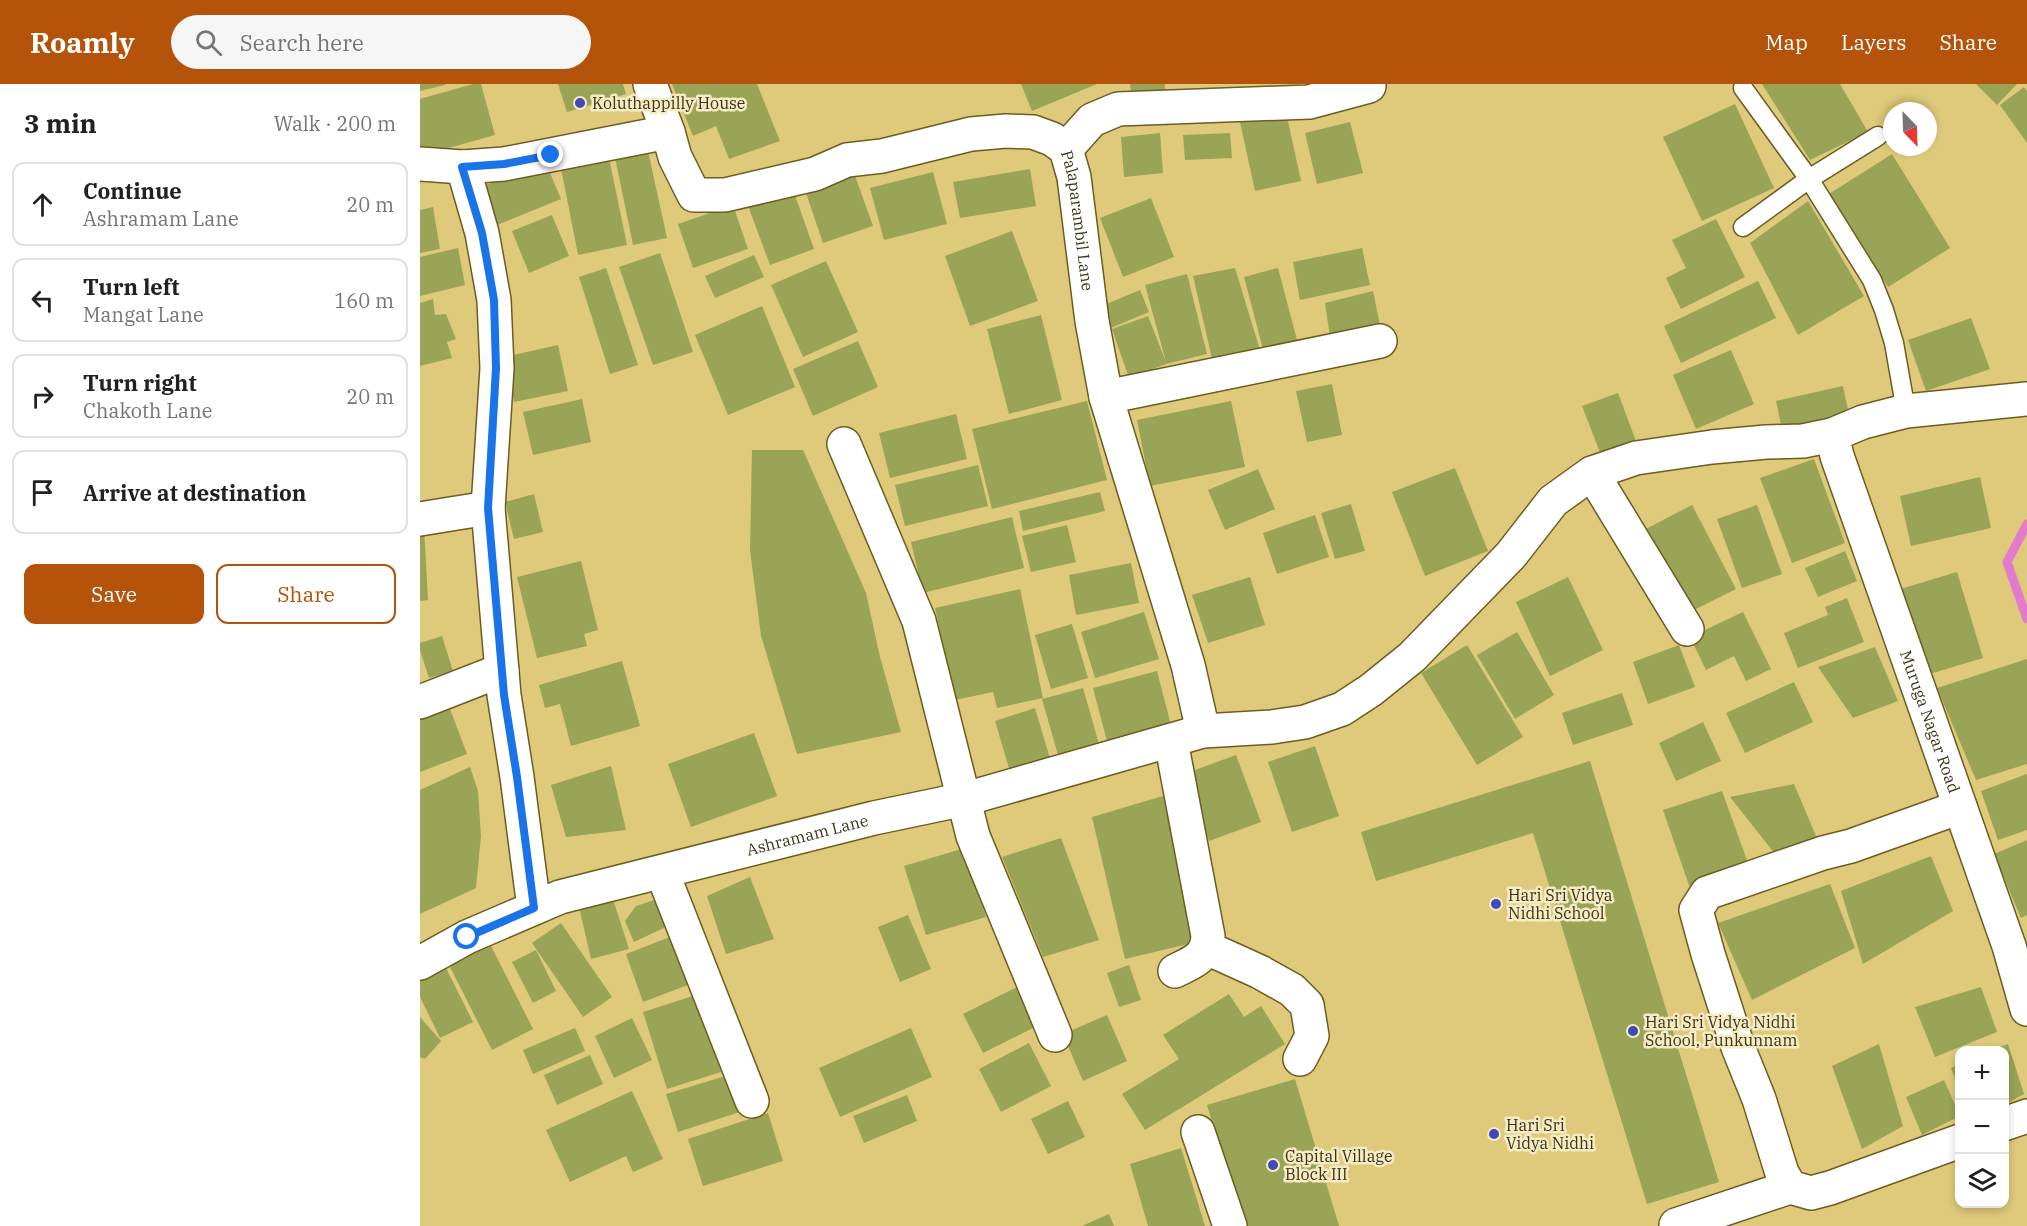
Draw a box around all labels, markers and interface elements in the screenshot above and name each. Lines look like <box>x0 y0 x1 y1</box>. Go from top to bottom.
search box <box>171 15 591 69</box>
text: Roamly <box>30 24 135 61</box>
icon: search <box>192 26 225 59</box>
text: Search here <box>240 28 364 57</box>
text: Map <box>1765 28 1808 56</box>
text: Layers <box>1841 28 1907 56</box>
text: Share <box>1940 28 1997 56</box>
place label: Koluthappilly House <box>592 93 745 113</box>
marker: Koluthappilly House <box>573 96 587 110</box>
north arrow <box>1883 102 1937 156</box>
text: 3 min <box>24 106 97 140</box>
text: Walk · 200 m <box>274 110 396 137</box>
route end <box>537 141 563 167</box>
street label: Palaparambil Lane <box>1057 148 1098 292</box>
text: Continue <box>83 176 182 205</box>
icon: ahead <box>26 188 59 221</box>
text: 20 m <box>346 191 394 218</box>
text: Ashramam Lane <box>83 205 239 232</box>
text: Turn left <box>83 272 179 301</box>
icon: left <box>26 284 59 317</box>
text: 160 m <box>334 287 394 314</box>
text: Mangat Lane <box>83 301 204 328</box>
text: Turn right <box>83 368 197 397</box>
icon: right <box>26 380 59 413</box>
text: 20 m <box>346 383 394 410</box>
text: Chakoth Lane <box>83 397 213 424</box>
icon: arrive <box>26 476 59 509</box>
text: Arrive at destination <box>83 478 306 507</box>
button: Save <box>24 564 204 624</box>
button: Share <box>216 564 396 624</box>
street label: Muruga Nagar Road <box>1896 648 1965 796</box>
street label: Ashramam Lane <box>744 810 870 860</box>
place label: Hari Sri Vidya Nidhi School <box>1508 885 1613 923</box>
marker: Hari Sri Vidya Nidhi School <box>1489 897 1503 911</box>
route start <box>453 923 479 949</box>
place label: Hari Sri Vidya Nidhi School, Punkunnam <box>1645 1012 1797 1050</box>
marker: Hari Sri Vidya Nidhi School, Punkunnam <box>1626 1024 1640 1038</box>
map controls <box>1955 1046 2009 1208</box>
button: + <box>1955 1046 2009 1100</box>
button: − <box>1955 1100 2009 1154</box>
place label: Hari Sri Vidya Nidhi <box>1506 1115 1594 1153</box>
marker: Hari Sri Vidya Nidhi <box>1487 1127 1501 1141</box>
place label: Capital Village Block III <box>1285 1146 1393 1184</box>
button: layers <box>1955 1154 2009 1208</box>
marker: Capital Village Block III <box>1266 1158 1280 1172</box>

